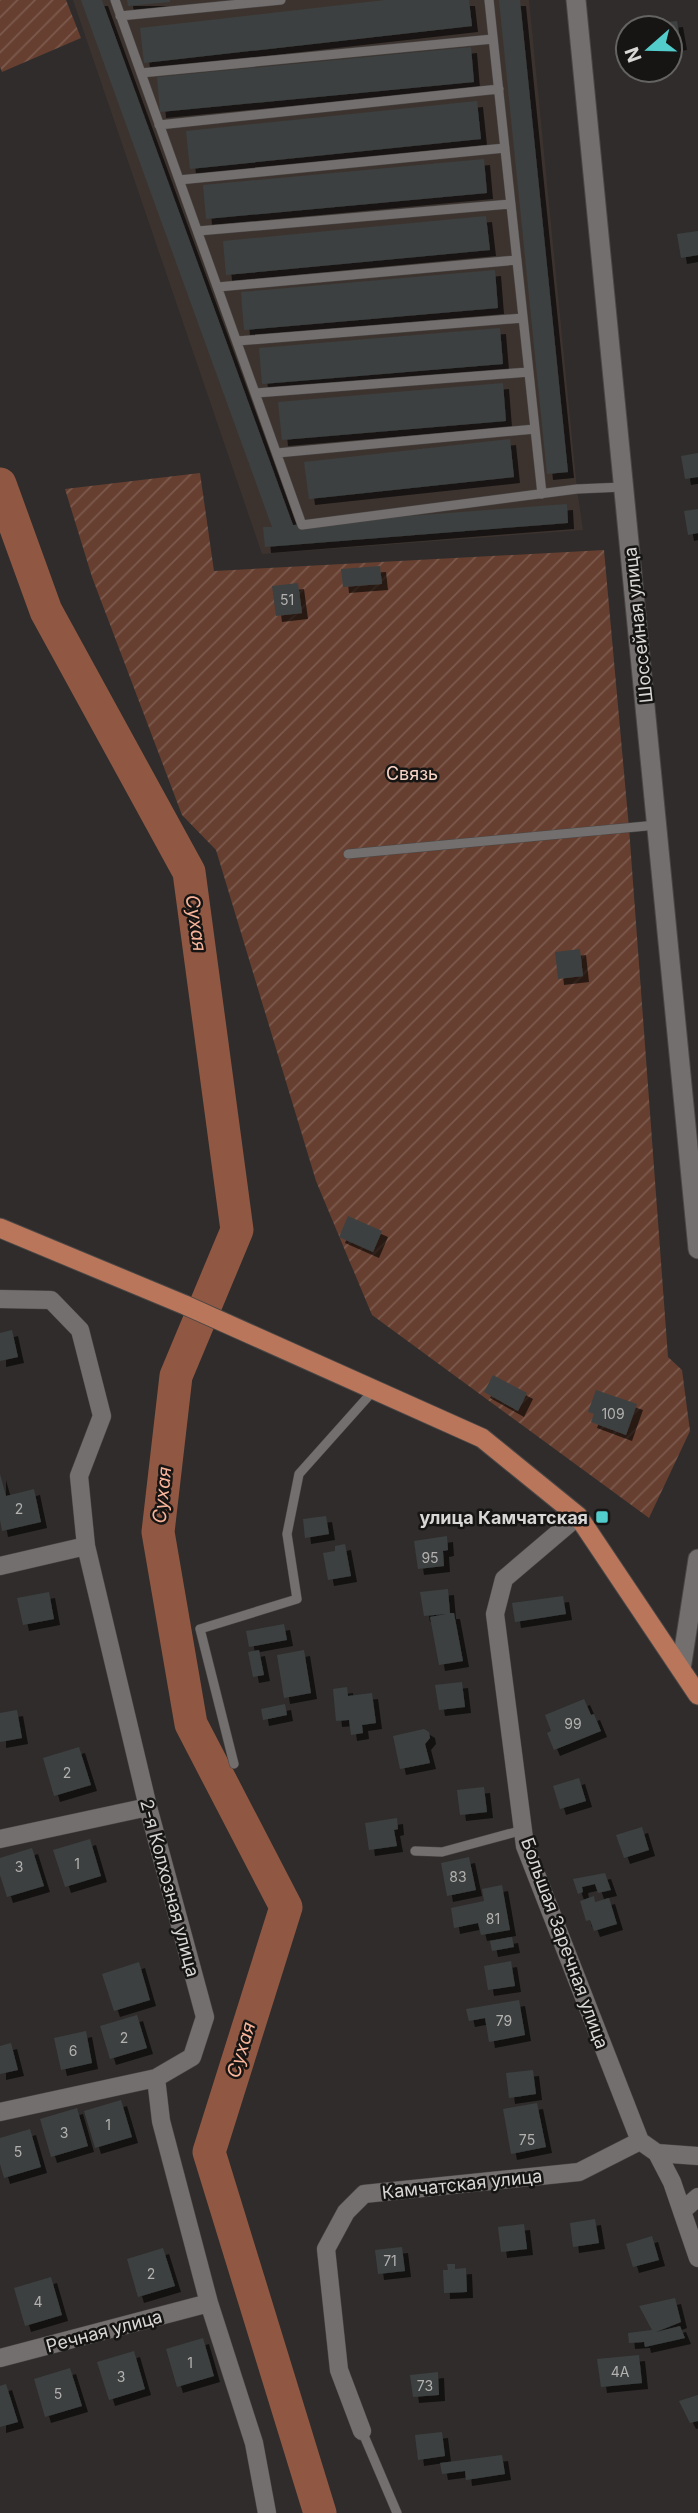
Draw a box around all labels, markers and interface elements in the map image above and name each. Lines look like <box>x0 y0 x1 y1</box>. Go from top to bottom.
north arrow <box>614 14 684 84</box>
text: N <box>620 44 647 65</box>
street label: Шоссейная улица <box>619 546 657 704</box>
house number: 51 <box>280 591 294 608</box>
park label: Связь <box>386 763 438 784</box>
water label: Сухая <box>181 893 211 953</box>
house number: 109 <box>601 1405 625 1422</box>
water label: Сухая <box>148 1465 176 1525</box>
house number: 2 <box>15 1500 23 1517</box>
place label: улица Камчатская <box>419 1507 588 1528</box>
marker: улица Камчатская <box>594 1509 610 1525</box>
house number: 95 <box>421 1549 439 1566</box>
house number: 99 <box>564 1715 582 1732</box>
house number: 2 <box>63 1764 71 1781</box>
street label: 2-я Колхозная улица <box>136 1797 204 1979</box>
street label: Большая Заречная улица <box>517 1835 613 2051</box>
house number: 1 <box>74 1855 80 1872</box>
house number: 3 <box>15 1858 23 1875</box>
house number: 83 <box>449 1868 467 1885</box>
house number: 81 <box>486 1910 500 1927</box>
house number: 79 <box>496 2012 512 2029</box>
water label: Сухая <box>222 2019 260 2081</box>
house number: 2 <box>120 2029 128 2046</box>
house number: 6 <box>69 2042 77 2059</box>
house number: 1 <box>105 2116 111 2133</box>
house number: 3 <box>60 2124 68 2141</box>
house number: 75 <box>519 2131 535 2148</box>
house number: 5 <box>14 2143 22 2160</box>
street label: Камчатская улица <box>381 2165 543 2203</box>
house number: 71 <box>383 2252 397 2269</box>
house number: 2 <box>147 2265 155 2282</box>
house number: 4 <box>33 2293 43 2310</box>
street label: Речная улица <box>44 2305 164 2357</box>
house number: 1 <box>187 2354 193 2371</box>
house number: 4А <box>611 2363 630 2380</box>
house number: 3 <box>117 2368 125 2385</box>
house number: 73 <box>417 2377 433 2394</box>
house number: 5 <box>54 2385 62 2402</box>

